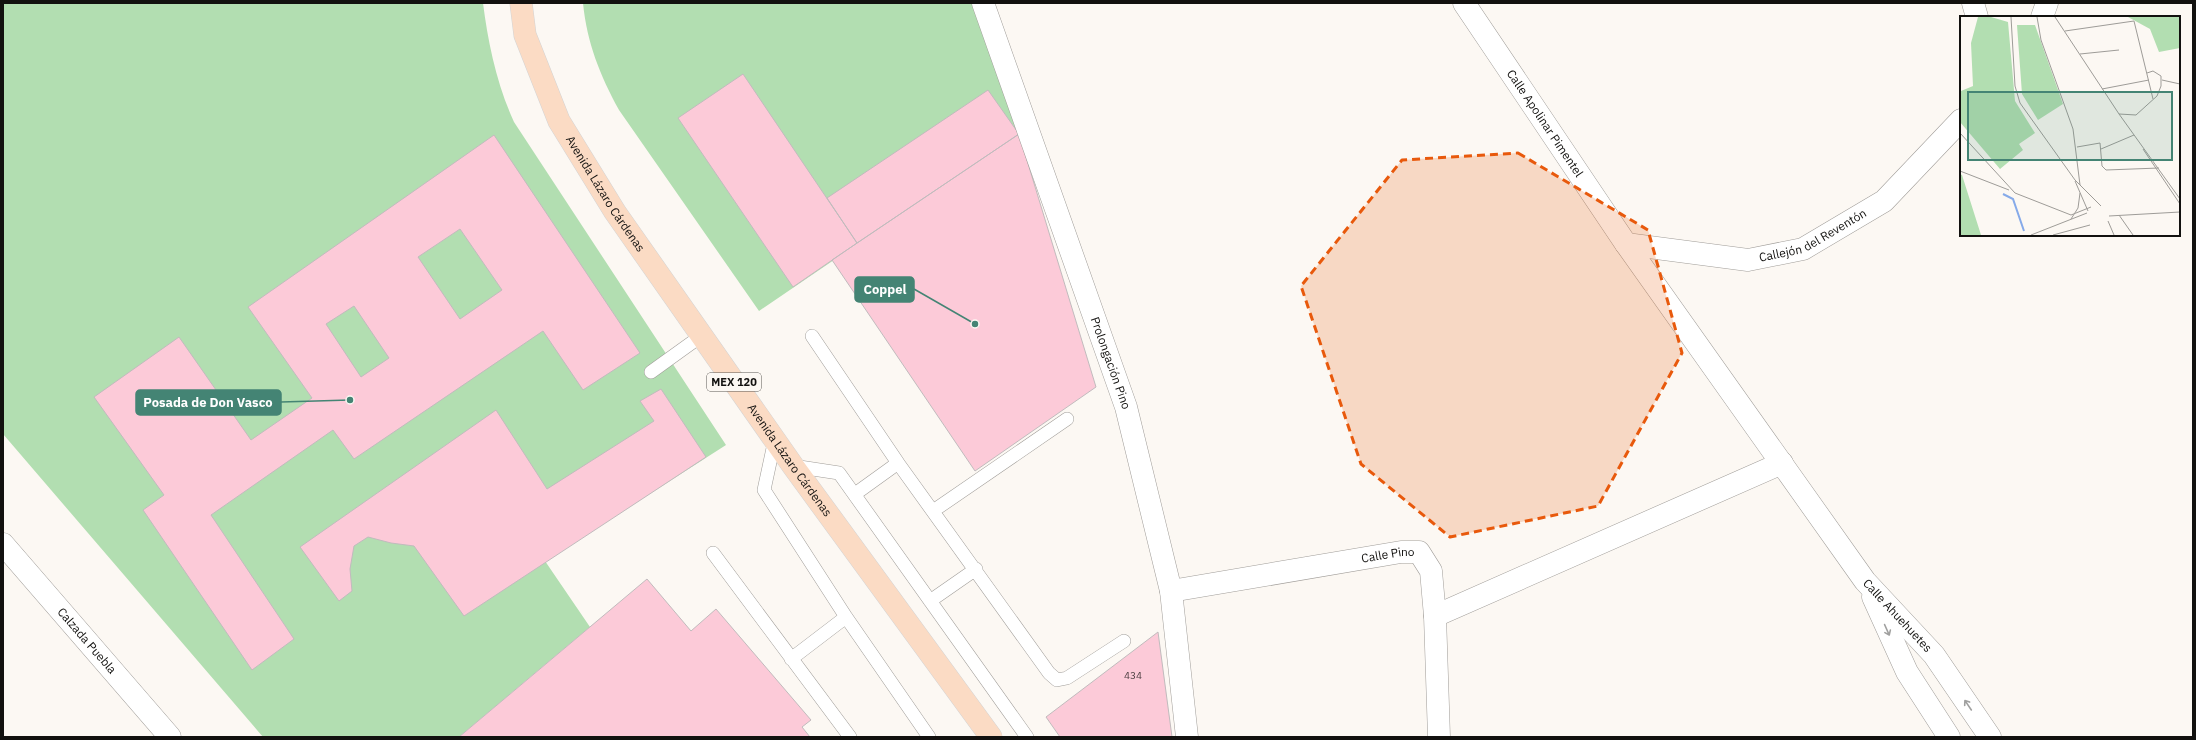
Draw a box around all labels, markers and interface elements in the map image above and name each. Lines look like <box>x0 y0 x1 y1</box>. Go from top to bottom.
inset map <box>1960 16 2180 236</box>
street label: Calle Apolinar Pimentel <box>1504 67 1587 180</box>
street label: Avenida Lázaro Cárdenas <box>563 133 649 255</box>
street label: Callejón del Reventón <box>1758 205 1869 265</box>
callout: Coppel <box>855 277 914 302</box>
text: Coppel <box>864 281 906 298</box>
street label: Prolongación Pino <box>1088 315 1134 411</box>
road number: MEX 120 <box>707 373 761 391</box>
callout: Posada de Don Vasco <box>136 390 281 415</box>
text: Posada de Don Vasco <box>143 394 273 411</box>
street label: Avenida Lázaro Cárdenas <box>745 401 835 519</box>
street label: Calle Pino <box>1360 544 1415 566</box>
street label: Calle Ahuehuetes <box>1860 576 1936 655</box>
street label: Calzada Puebla <box>54 604 120 677</box>
one-way arrow <box>1884 623 1891 635</box>
house number: 434 <box>1124 669 1142 682</box>
one-way arrow <box>1964 700 1972 711</box>

